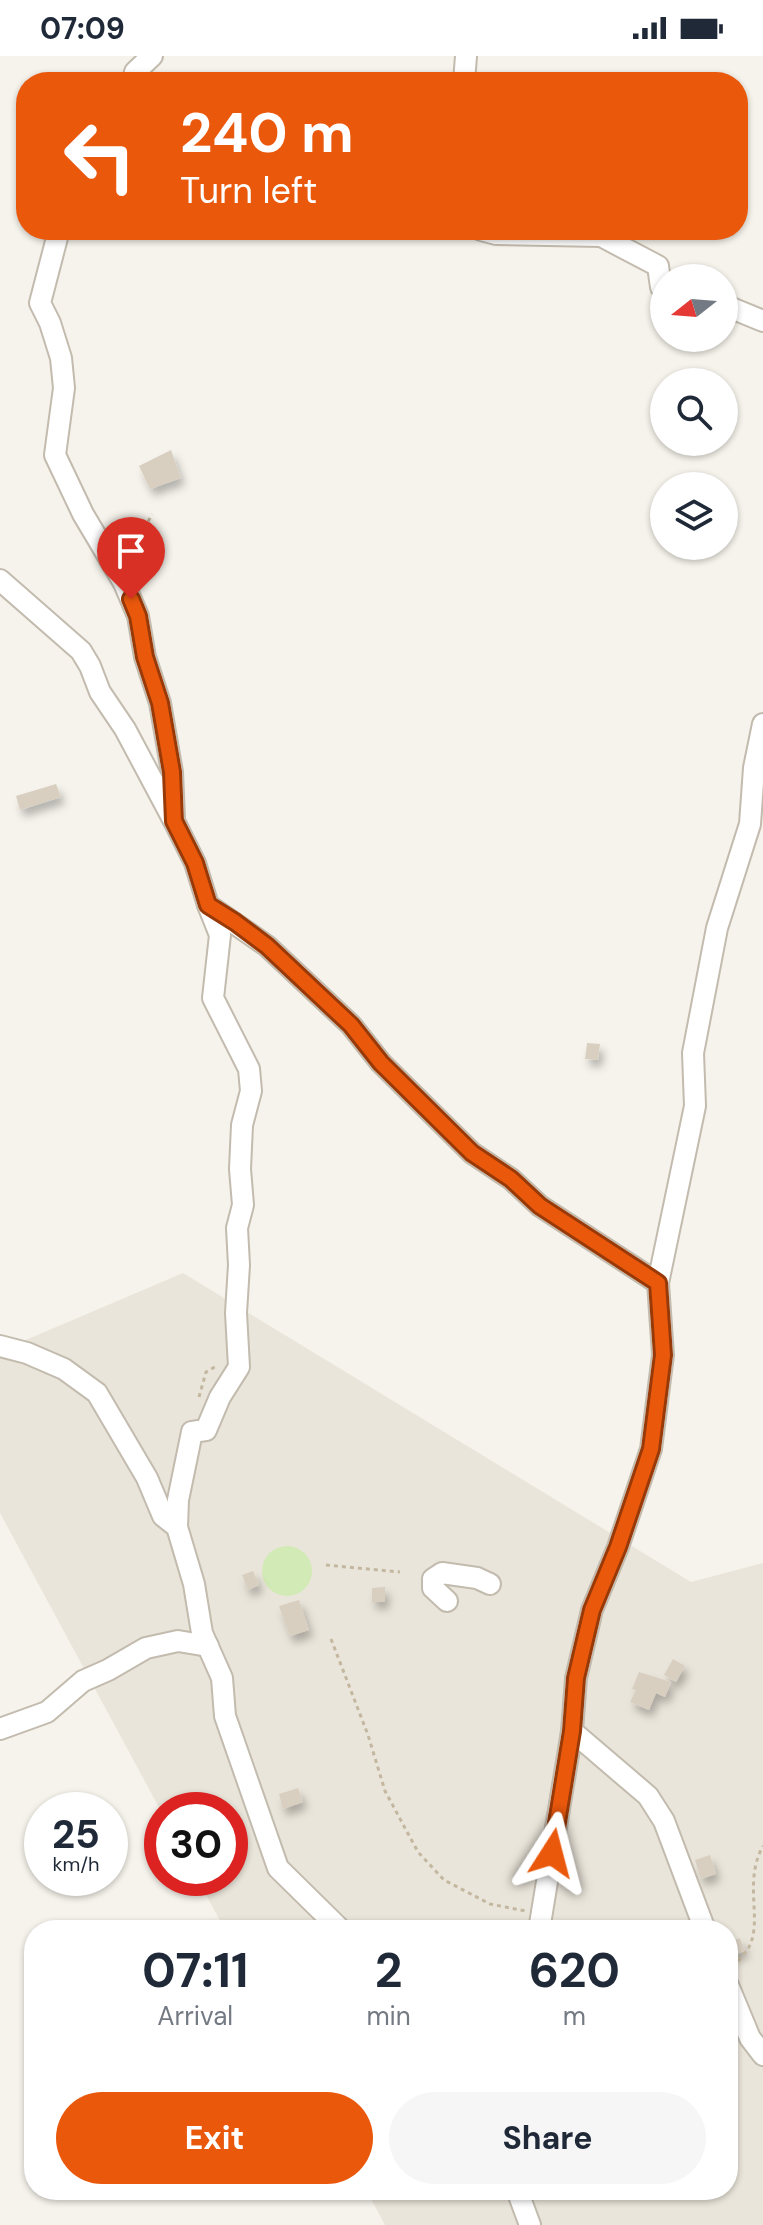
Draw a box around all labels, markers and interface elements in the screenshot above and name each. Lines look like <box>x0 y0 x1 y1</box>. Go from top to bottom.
text: 07:09 <box>40 9 125 48</box>
text: 240 m <box>180 96 354 169</box>
icon: left <box>48 104 152 208</box>
text: Turn left <box>180 167 317 214</box>
north arrow <box>650 264 738 352</box>
map controls <box>650 264 738 560</box>
button: search <box>650 368 738 456</box>
button: layers <box>650 472 738 560</box>
pin <box>97 517 165 599</box>
icon: arrive <box>109 529 153 573</box>
speed limit sign: 30 <box>144 1792 248 1896</box>
text: 25 <box>52 1808 100 1860</box>
position arrow <box>510 1811 594 1895</box>
text: km/h <box>52 1851 100 1877</box>
text: 07:11 <box>142 1939 248 2002</box>
text: 2 <box>375 1939 402 2002</box>
text: 620 <box>529 1939 620 2002</box>
text: Arrival <box>157 1999 233 2033</box>
text: min <box>366 1999 411 2033</box>
text: m <box>563 1999 586 2033</box>
button: Exit <box>56 2092 373 2184</box>
button: Share <box>389 2092 706 2184</box>

